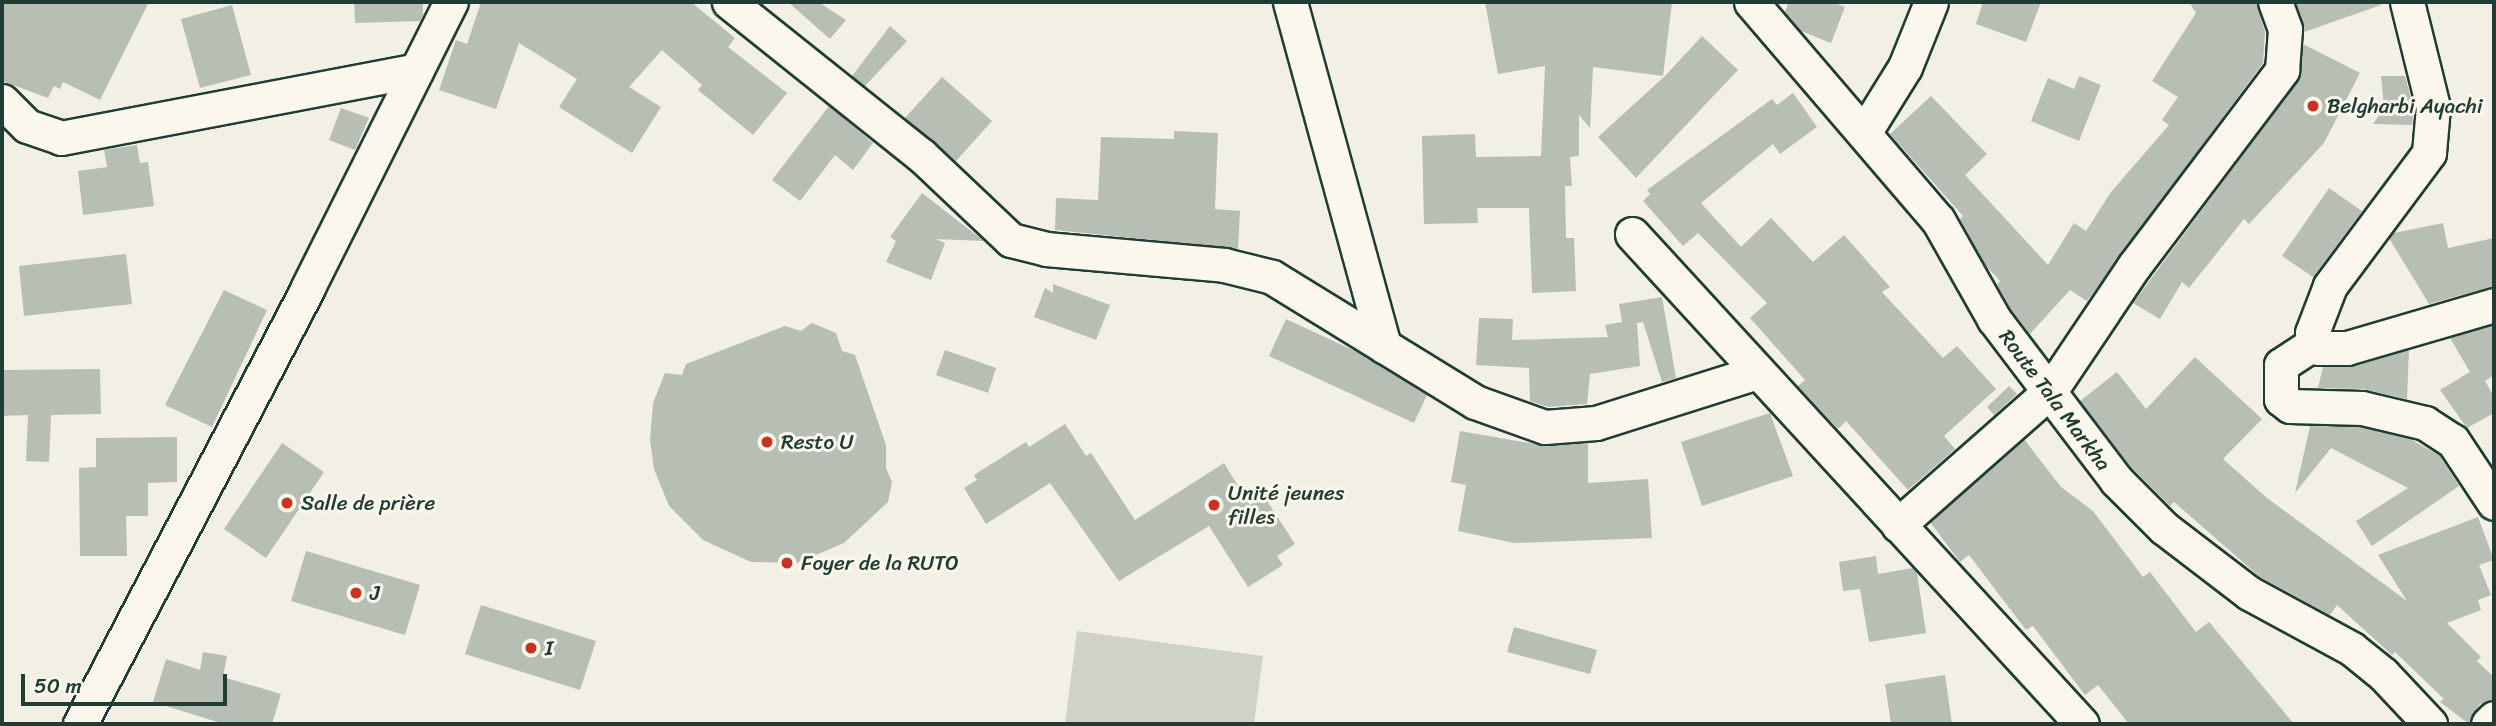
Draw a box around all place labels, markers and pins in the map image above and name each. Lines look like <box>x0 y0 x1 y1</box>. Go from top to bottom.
place label: Belgharbi Ayachi <box>2327 93 2483 119</box>
marker: Belgharbi Ayachi <box>2305 98 2321 114</box>
place label: Resto U <box>781 429 853 455</box>
marker: Resto U <box>759 434 775 450</box>
place label: Unité jeunes filles <box>1228 480 1343 530</box>
place label: Salle de prière <box>301 490 436 516</box>
marker: Salle de prière <box>279 495 295 511</box>
marker: Unité jeunes filles <box>1206 497 1222 513</box>
place label: Foyer de la RUTO <box>801 550 960 576</box>
marker: Foyer de la RUTO <box>779 555 795 571</box>
place label: J <box>370 580 380 606</box>
marker: J <box>348 585 364 601</box>
place label: I <box>545 635 553 661</box>
marker: I <box>523 640 539 656</box>

